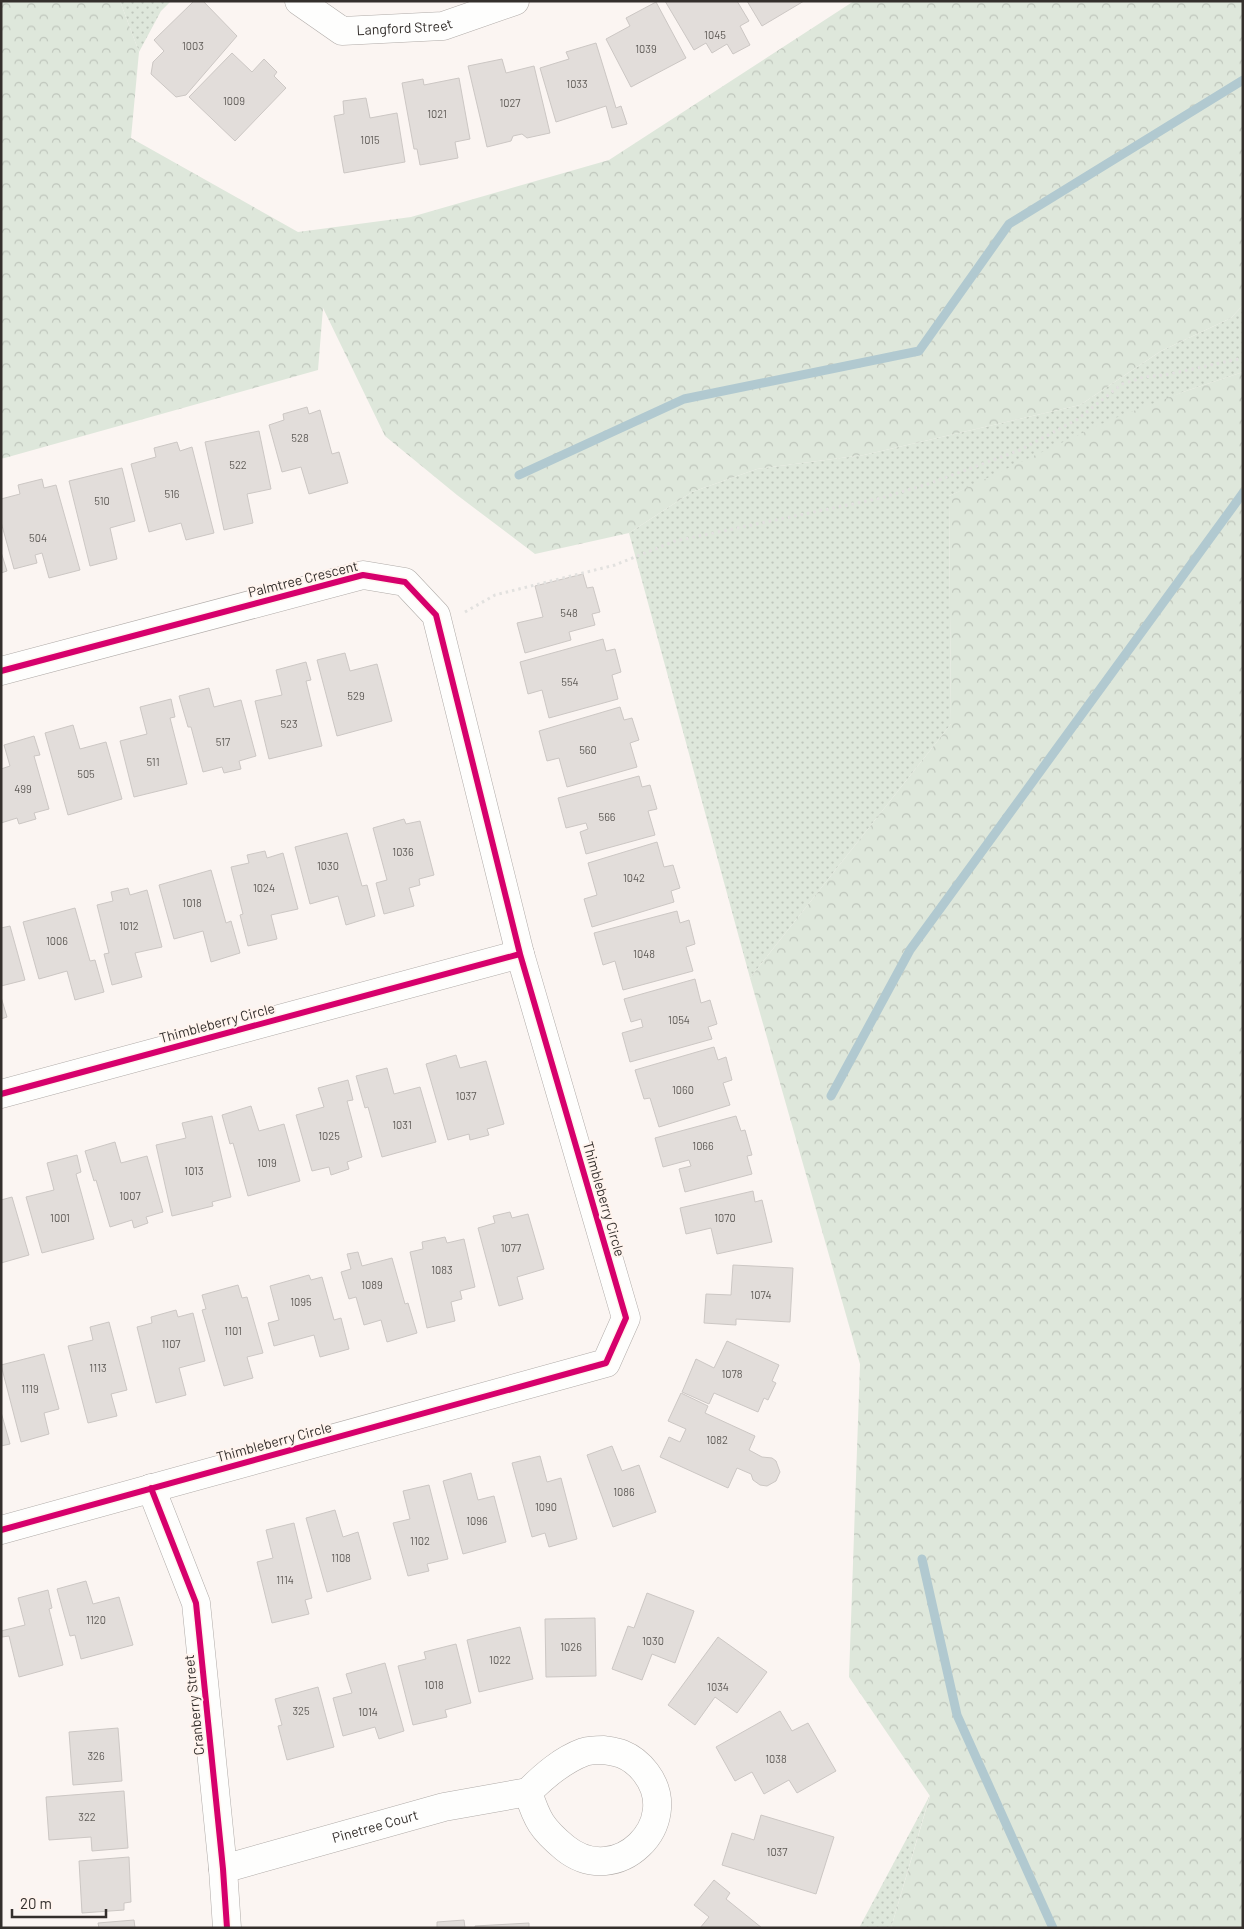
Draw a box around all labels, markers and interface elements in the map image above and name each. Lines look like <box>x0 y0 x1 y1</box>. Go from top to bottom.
street label: Langford Street <box>356 14 455 38</box>
house number: 1045 <box>704 28 726 41</box>
house number: 1003 <box>182 39 204 52</box>
house number: 1039 <box>635 42 657 55</box>
house number: 1033 <box>566 77 588 90</box>
house number: 1009 <box>223 94 245 107</box>
house number: 1027 <box>499 96 521 109</box>
house number: 1021 <box>427 107 447 120</box>
house number: 1015 <box>360 133 380 146</box>
house number: 528 <box>291 431 309 444</box>
house number: 522 <box>229 458 247 471</box>
house number: 516 <box>165 487 180 500</box>
house number: 510 <box>94 494 110 507</box>
house number: 504 <box>29 531 47 544</box>
street label: Palmtree Crescent <box>246 557 360 600</box>
house number: 548 <box>560 606 578 619</box>
house number: 554 <box>561 675 579 688</box>
house number: 529 <box>347 689 365 702</box>
house number: 523 <box>280 717 298 730</box>
house number: 517 <box>216 735 230 748</box>
house number: 560 <box>579 743 597 756</box>
house number: 511 <box>146 755 160 768</box>
house number: 505 <box>77 767 95 780</box>
house number: 499 <box>14 782 32 795</box>
house number: 566 <box>599 810 616 823</box>
house number: 1036 <box>392 845 414 858</box>
house number: 1030 <box>317 859 339 872</box>
house number: 1042 <box>623 871 645 884</box>
house number: 1024 <box>253 881 275 894</box>
house number: 1018 <box>182 896 202 909</box>
house number: 1012 <box>119 919 139 932</box>
house number: 1006 <box>46 934 68 947</box>
house number: 1048 <box>633 947 655 960</box>
street label: Thimbleberry Circle <box>157 999 276 1046</box>
house number: 1054 <box>668 1013 690 1026</box>
house number: 1060 <box>672 1083 694 1096</box>
house number: 1037 <box>456 1089 476 1102</box>
house number: 1031 <box>392 1118 412 1131</box>
house number: 1025 <box>318 1129 340 1142</box>
street label: Thimbleberry Circle <box>580 1139 629 1258</box>
house number: 1066 <box>692 1139 714 1152</box>
house number: 1019 <box>257 1156 277 1169</box>
house number: 1013 <box>184 1164 204 1177</box>
house number: 1007 <box>119 1189 141 1202</box>
house number: 1001 <box>50 1211 70 1224</box>
house number: 1070 <box>714 1211 736 1224</box>
house number: 1077 <box>501 1241 521 1254</box>
house number: 1083 <box>431 1263 453 1276</box>
house number: 1089 <box>361 1278 383 1291</box>
house number: 1074 <box>750 1288 772 1301</box>
house number: 1095 <box>290 1295 312 1308</box>
house number: 1101 <box>224 1324 242 1337</box>
house number: 1107 <box>161 1337 181 1350</box>
house number: 1113 <box>89 1361 107 1374</box>
house number: 1078 <box>722 1367 743 1380</box>
house number: 1119 <box>21 1382 39 1395</box>
street label: Thimbleberry Circle <box>214 1418 333 1465</box>
house number: 1082 <box>706 1433 728 1446</box>
house number: 1086 <box>613 1485 635 1498</box>
house number: 1090 <box>535 1500 557 1513</box>
house number: 1096 <box>466 1514 488 1527</box>
house number: 1102 <box>410 1534 430 1547</box>
house number: 1108 <box>331 1551 351 1564</box>
house number: 1114 <box>276 1573 294 1586</box>
house number: 1120 <box>86 1613 106 1626</box>
house number: 1030 <box>642 1634 664 1647</box>
house number: 1026 <box>560 1640 582 1653</box>
house number: 1022 <box>489 1653 511 1666</box>
street label: Cranberry Street <box>180 1654 207 1756</box>
house number: 1018 <box>424 1678 444 1691</box>
house number: 1034 <box>707 1680 729 1693</box>
house number: 325 <box>292 1704 310 1717</box>
house number: 1014 <box>358 1705 378 1718</box>
house number: 326 <box>87 1749 105 1762</box>
house number: 1038 <box>765 1752 787 1765</box>
street label: Pinetree Court <box>330 1806 420 1846</box>
house number: 322 <box>78 1810 96 1823</box>
house number: 1037 <box>767 1845 787 1858</box>
scale bar <box>12 1886 106 1918</box>
text: 20 m <box>20 1894 52 1912</box>

